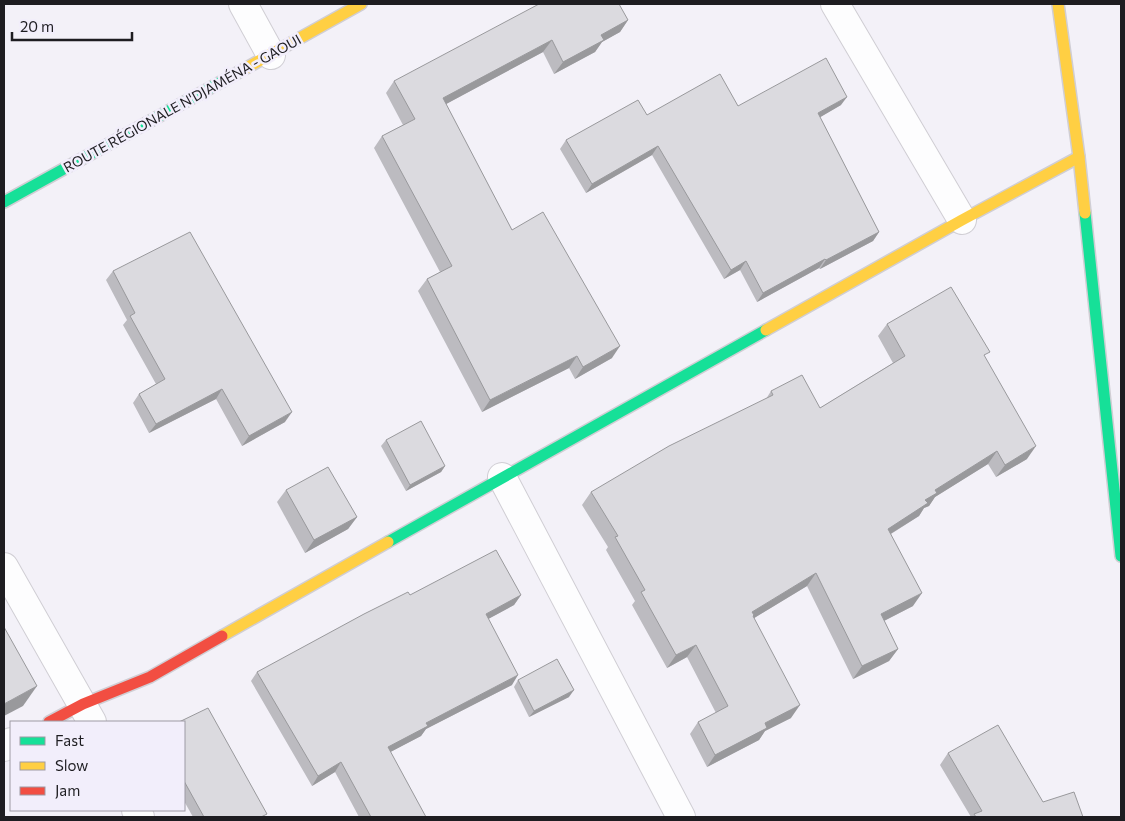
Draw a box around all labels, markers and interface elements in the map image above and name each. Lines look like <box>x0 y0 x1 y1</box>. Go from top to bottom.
scale bar <box>12 10 132 42</box>
text: 20 m <box>20 17 54 35</box>
street label: ROUTE RÉGIONALE N'DJAMÉNA - GAOUI <box>60 30 304 176</box>
legend <box>10 721 185 811</box>
text: Fast <box>55 731 84 749</box>
text: Slow <box>55 756 88 774</box>
text: Jam <box>55 781 80 799</box>

